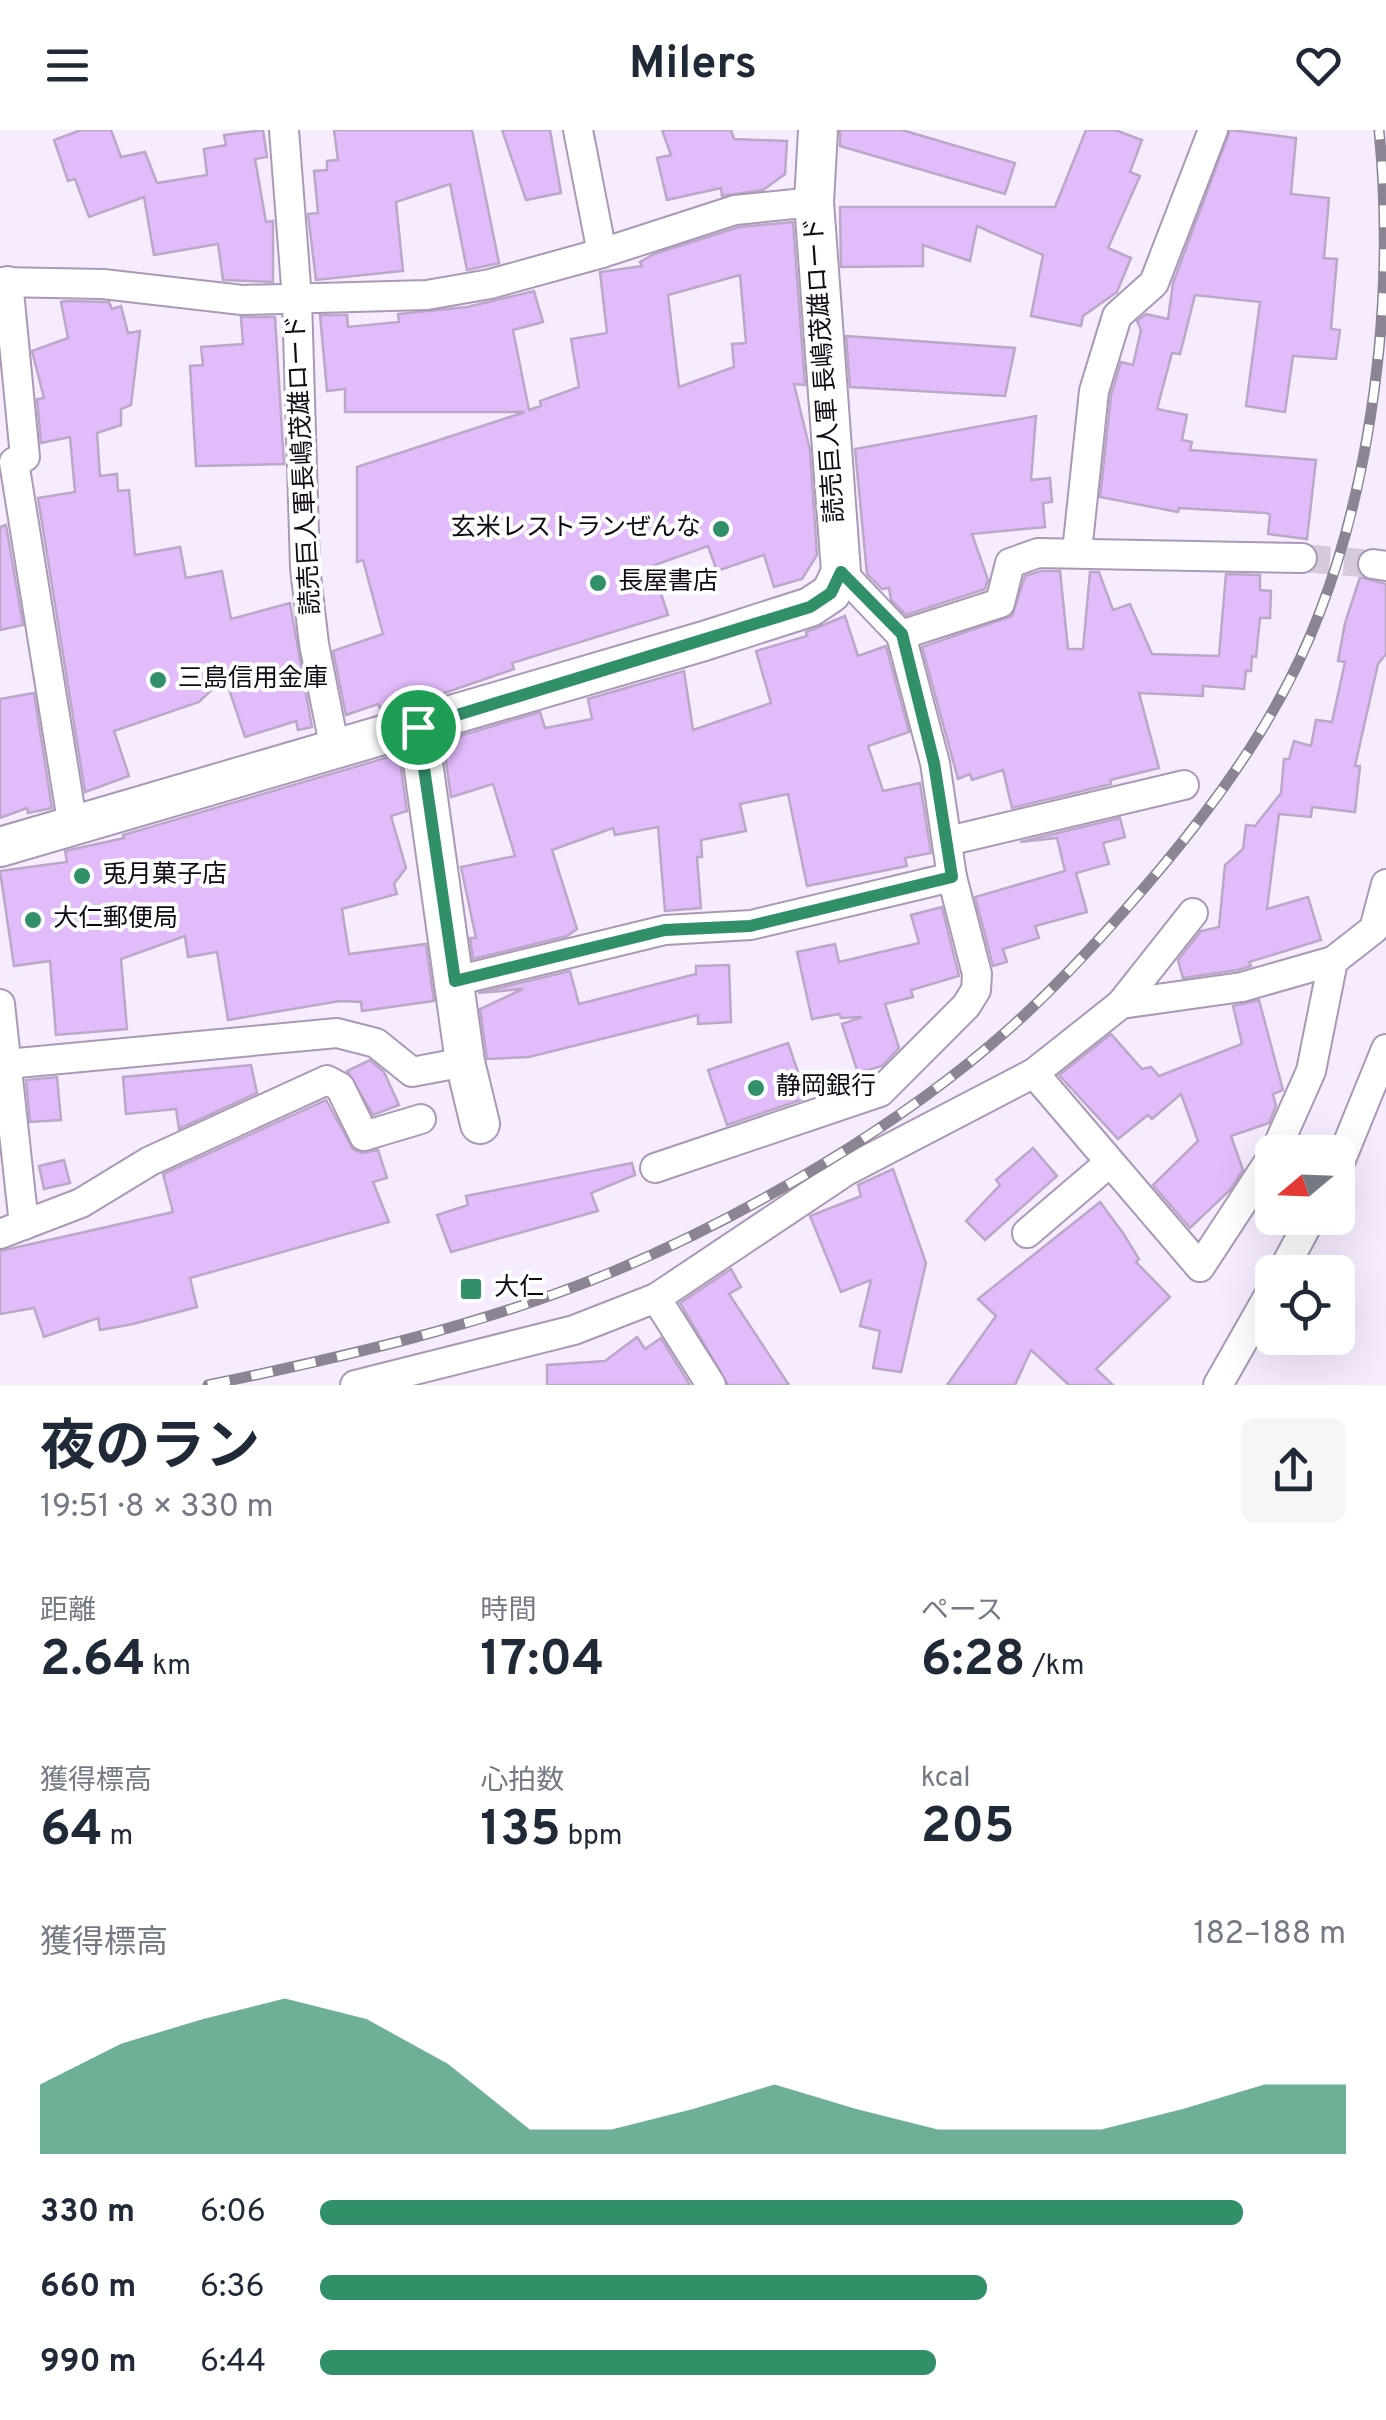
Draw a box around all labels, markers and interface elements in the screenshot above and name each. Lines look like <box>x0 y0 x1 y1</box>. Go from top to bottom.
text: Milers <box>629 37 757 94</box>
icon: menu <box>40 38 95 93</box>
icon: heart <box>1291 38 1346 93</box>
street label: 読売巨人軍 長嶋茂雄ロード <box>799 216 853 524</box>
street label: 読売巨人軍長嶋茂雄ロード <box>281 314 329 616</box>
place label: 玄米レストランぜんな <box>451 513 701 545</box>
marker: 玄米レストランぜんな <box>710 518 732 540</box>
place label: 長屋書店 <box>618 567 718 599</box>
marker: 長屋書店 <box>587 572 609 594</box>
place label: 三島信用金庫 <box>178 664 328 696</box>
marker: 三島信用金庫 <box>147 669 169 691</box>
pin <box>376 685 461 770</box>
icon: arrive <box>391 700 446 755</box>
place label: 兎月菓子店 <box>102 860 227 892</box>
marker: 兎月菓子店 <box>71 865 93 887</box>
place label: 大仁郵便局 <box>53 904 178 936</box>
marker: 大仁郵便局 <box>22 909 44 931</box>
place label: 静岡銀行 <box>776 1072 876 1104</box>
marker: 静岡銀行 <box>745 1077 767 1099</box>
north arrow <box>1255 1135 1355 1235</box>
map controls <box>1255 1135 1355 1355</box>
button: locate <box>1255 1255 1355 1355</box>
place label: 大仁 <box>494 1273 544 1305</box>
marker: 大仁 <box>458 1276 484 1302</box>
text: 夜のラン <box>40 1415 260 1485</box>
button: share <box>1241 1418 1346 1523</box>
text: 19:51 · 8 × 330 m <box>40 1488 274 1528</box>
text: 距離 <box>40 1594 96 1630</box>
text: 時間 <box>480 1594 536 1630</box>
text: ペース <box>921 1594 1003 1630</box>
text: 2.64 <box>40 1630 146 1693</box>
text: 17:04 <box>480 1630 604 1693</box>
text: 6:28 <box>921 1630 1026 1693</box>
text: km <box>146 1649 191 1685</box>
text: /km <box>1026 1649 1084 1685</box>
text: kcal <box>921 1761 970 1797</box>
text: 獲得標高 <box>40 1764 152 1800</box>
text: 心拍数 <box>480 1764 564 1800</box>
text: 205 <box>921 1797 1015 1860</box>
text: 64 <box>40 1800 103 1863</box>
text: 135 <box>480 1800 561 1863</box>
text: m <box>103 1819 133 1855</box>
text: bpm <box>561 1819 622 1855</box>
text: 182–188 m <box>1194 1915 1346 1955</box>
text: 獲得標高 <box>40 1924 168 1964</box>
text: 330 m <box>40 2193 135 2233</box>
text: 6:06 <box>200 2193 266 2233</box>
text: 660 m <box>40 2268 136 2308</box>
text: 6:36 <box>200 2268 265 2308</box>
text: 990 m <box>40 2343 137 2383</box>
text: 6:44 <box>200 2343 266 2383</box>

